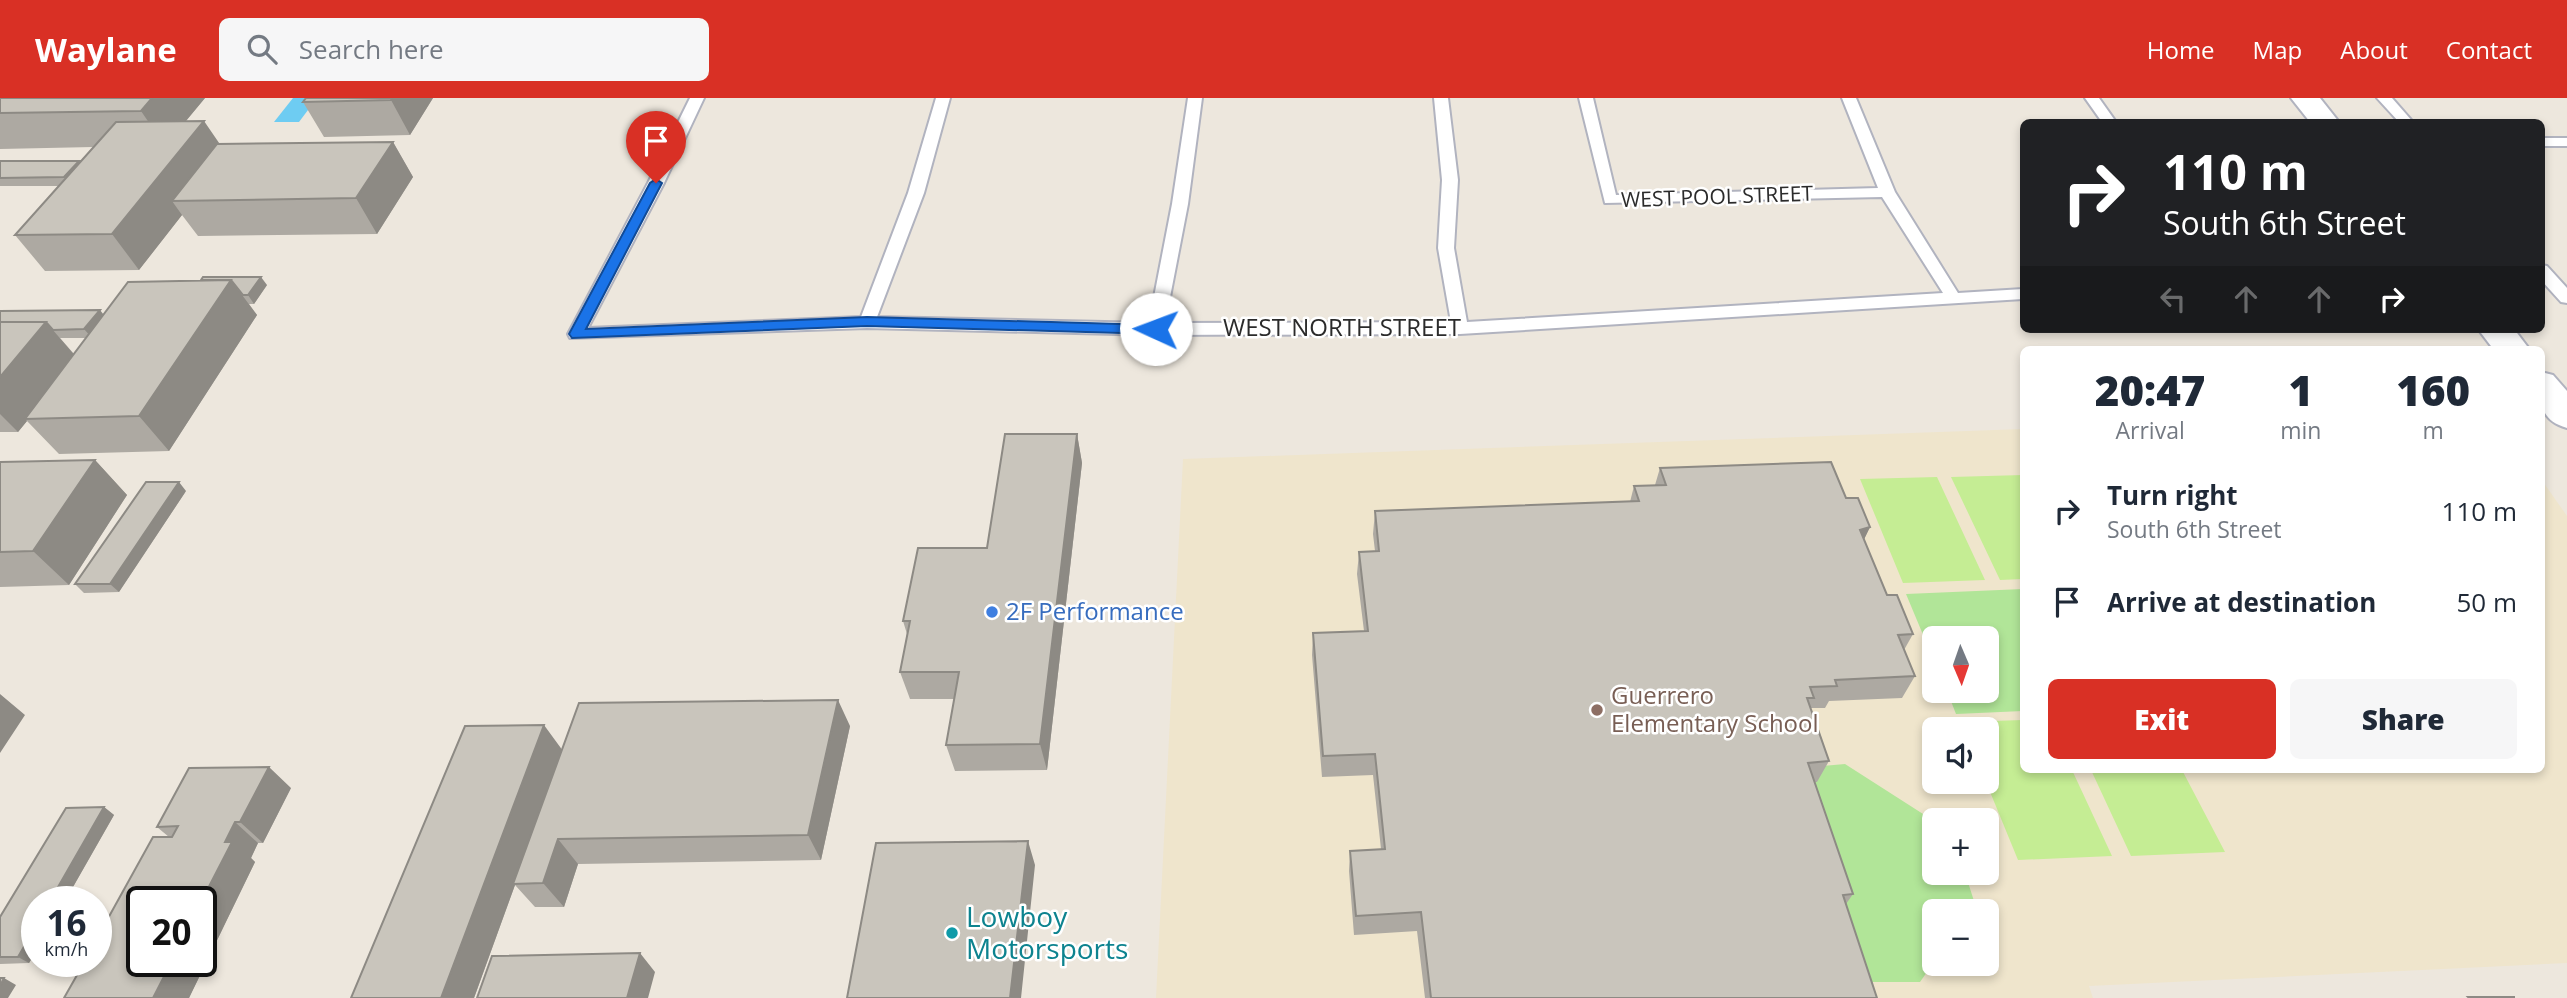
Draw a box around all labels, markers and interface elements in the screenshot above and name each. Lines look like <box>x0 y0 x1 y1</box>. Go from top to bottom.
search box <box>219 18 709 81</box>
text: Waylane <box>35 27 177 72</box>
icon: search <box>243 30 281 68</box>
text: Search here <box>299 31 444 67</box>
text: Home <box>2147 33 2215 66</box>
text: Map <box>2253 33 2302 66</box>
text: About <box>2340 33 2408 66</box>
text: Contact <box>2446 33 2532 66</box>
pin <box>626 111 686 183</box>
icon: arrive <box>637 122 675 160</box>
text: 110 m <box>2163 138 2308 204</box>
icon: right <box>2048 147 2139 238</box>
street label: WEST POOL STREET <box>1620 179 1814 213</box>
text: South 6th Street <box>2163 201 2406 244</box>
icon: left <box>2154 280 2192 318</box>
icon: ahead <box>2227 280 2265 318</box>
icon: ahead <box>2300 280 2338 318</box>
icon: right <box>2373 280 2411 318</box>
position arrow <box>1119 292 1193 366</box>
street label: WEST NORTH STREET <box>1223 310 1461 343</box>
text: 20:47 <box>2095 361 2205 418</box>
text: 1 <box>2289 361 2313 418</box>
text: 160 <box>2396 361 2470 418</box>
text: Arrival <box>2116 414 2185 446</box>
text: min <box>2280 414 2321 446</box>
text: m <box>2423 414 2444 446</box>
text: Turn right <box>2107 477 2238 513</box>
icon: right <box>2048 492 2086 530</box>
text: 110 m <box>2442 493 2517 529</box>
text: South 6th Street <box>2107 513 2282 545</box>
icon: arrive <box>2048 583 2086 621</box>
text: Arrive at destination <box>2107 584 2376 620</box>
text: 50 m <box>2456 584 2517 620</box>
place label: 2F Performance <box>1006 594 1184 627</box>
marker: 2F Performance <box>984 604 1000 620</box>
north arrow <box>1922 626 1998 704</box>
map controls <box>1922 626 1999 976</box>
place label: Guerrero Elementary School <box>1611 678 1819 739</box>
button: Exit <box>2048 679 2276 759</box>
button: Share <box>2290 679 2517 759</box>
marker: Guerrero Elementary School <box>1589 702 1605 718</box>
button: sound <box>1922 717 1999 794</box>
button: + <box>1922 808 1999 885</box>
speed limit sign: 20 <box>126 886 217 977</box>
place label: Lowboy Motorsports <box>966 897 1128 967</box>
text: 16 <box>46 899 87 946</box>
button: − <box>1922 899 1999 976</box>
marker: Lowboy Motorsports <box>944 925 960 941</box>
text: km/h <box>45 937 88 961</box>

